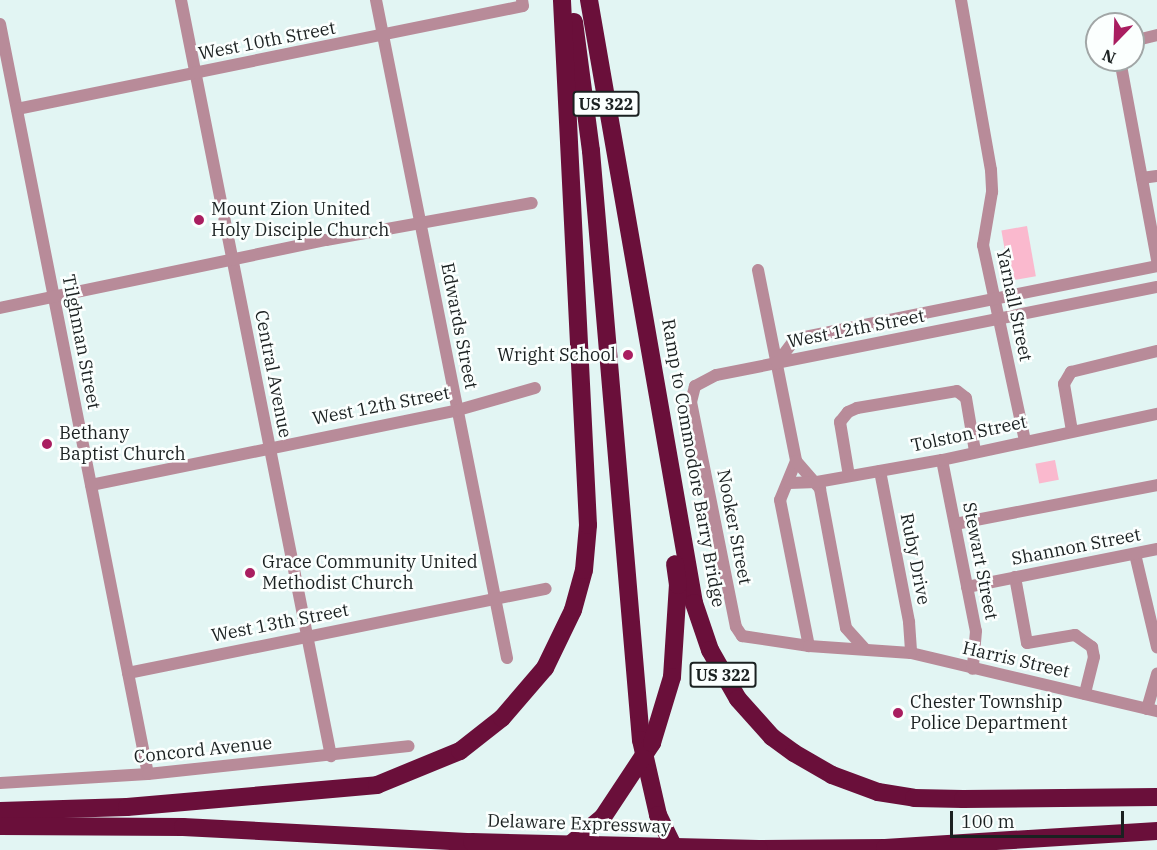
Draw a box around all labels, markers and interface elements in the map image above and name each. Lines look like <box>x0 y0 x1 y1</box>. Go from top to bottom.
north arrow <box>1085 12 1145 72</box>
street label: West 10th Street <box>197 17 337 65</box>
text: N <box>1099 45 1118 68</box>
road number: US 322 <box>572 91 640 117</box>
place label: Mount Zion United Holy Disciple Church <box>211 199 389 242</box>
marker: Mount Zion United Holy Disciple Church <box>192 213 206 227</box>
street label: Yarnall Street <box>991 247 1037 363</box>
street label: Edwards Street <box>436 261 482 391</box>
street label: Tilghman Street <box>57 273 105 411</box>
street label: West 12th Street <box>786 305 926 353</box>
street label: Central Avenue <box>250 308 296 440</box>
street label: Ramp to Commodore Barry Bridge <box>657 317 729 609</box>
place label: Wright School <box>497 344 616 366</box>
marker: Wright School <box>621 348 635 362</box>
street label: West 12th Street <box>311 382 451 430</box>
street label: Tolston Street <box>909 411 1029 457</box>
place label: Bethany Baptist Church <box>59 423 186 466</box>
marker: Bethany Baptist Church <box>40 437 54 451</box>
street label: Nooker Street <box>712 468 756 586</box>
street label: Stewart Street <box>958 500 1002 622</box>
street label: Ruby Drive <box>896 511 934 607</box>
street label: Shannon Street <box>1010 524 1142 570</box>
place label: Grace Community United Methodist Church <box>262 552 478 594</box>
marker: Grace Community United Methodist Church <box>243 566 257 580</box>
street label: West 13th Street <box>210 599 350 647</box>
street label: Harris Street <box>960 637 1072 683</box>
road number: US 322 <box>688 662 758 688</box>
place label: Chester Township Police Department <box>910 692 1068 734</box>
marker: Chester Township Police Department <box>891 706 905 720</box>
street label: Concord Avenue <box>133 732 273 768</box>
scale bar <box>953 799 1127 837</box>
street label: Delaware Expressway <box>487 810 671 838</box>
text: 100 m <box>961 810 1015 833</box>

